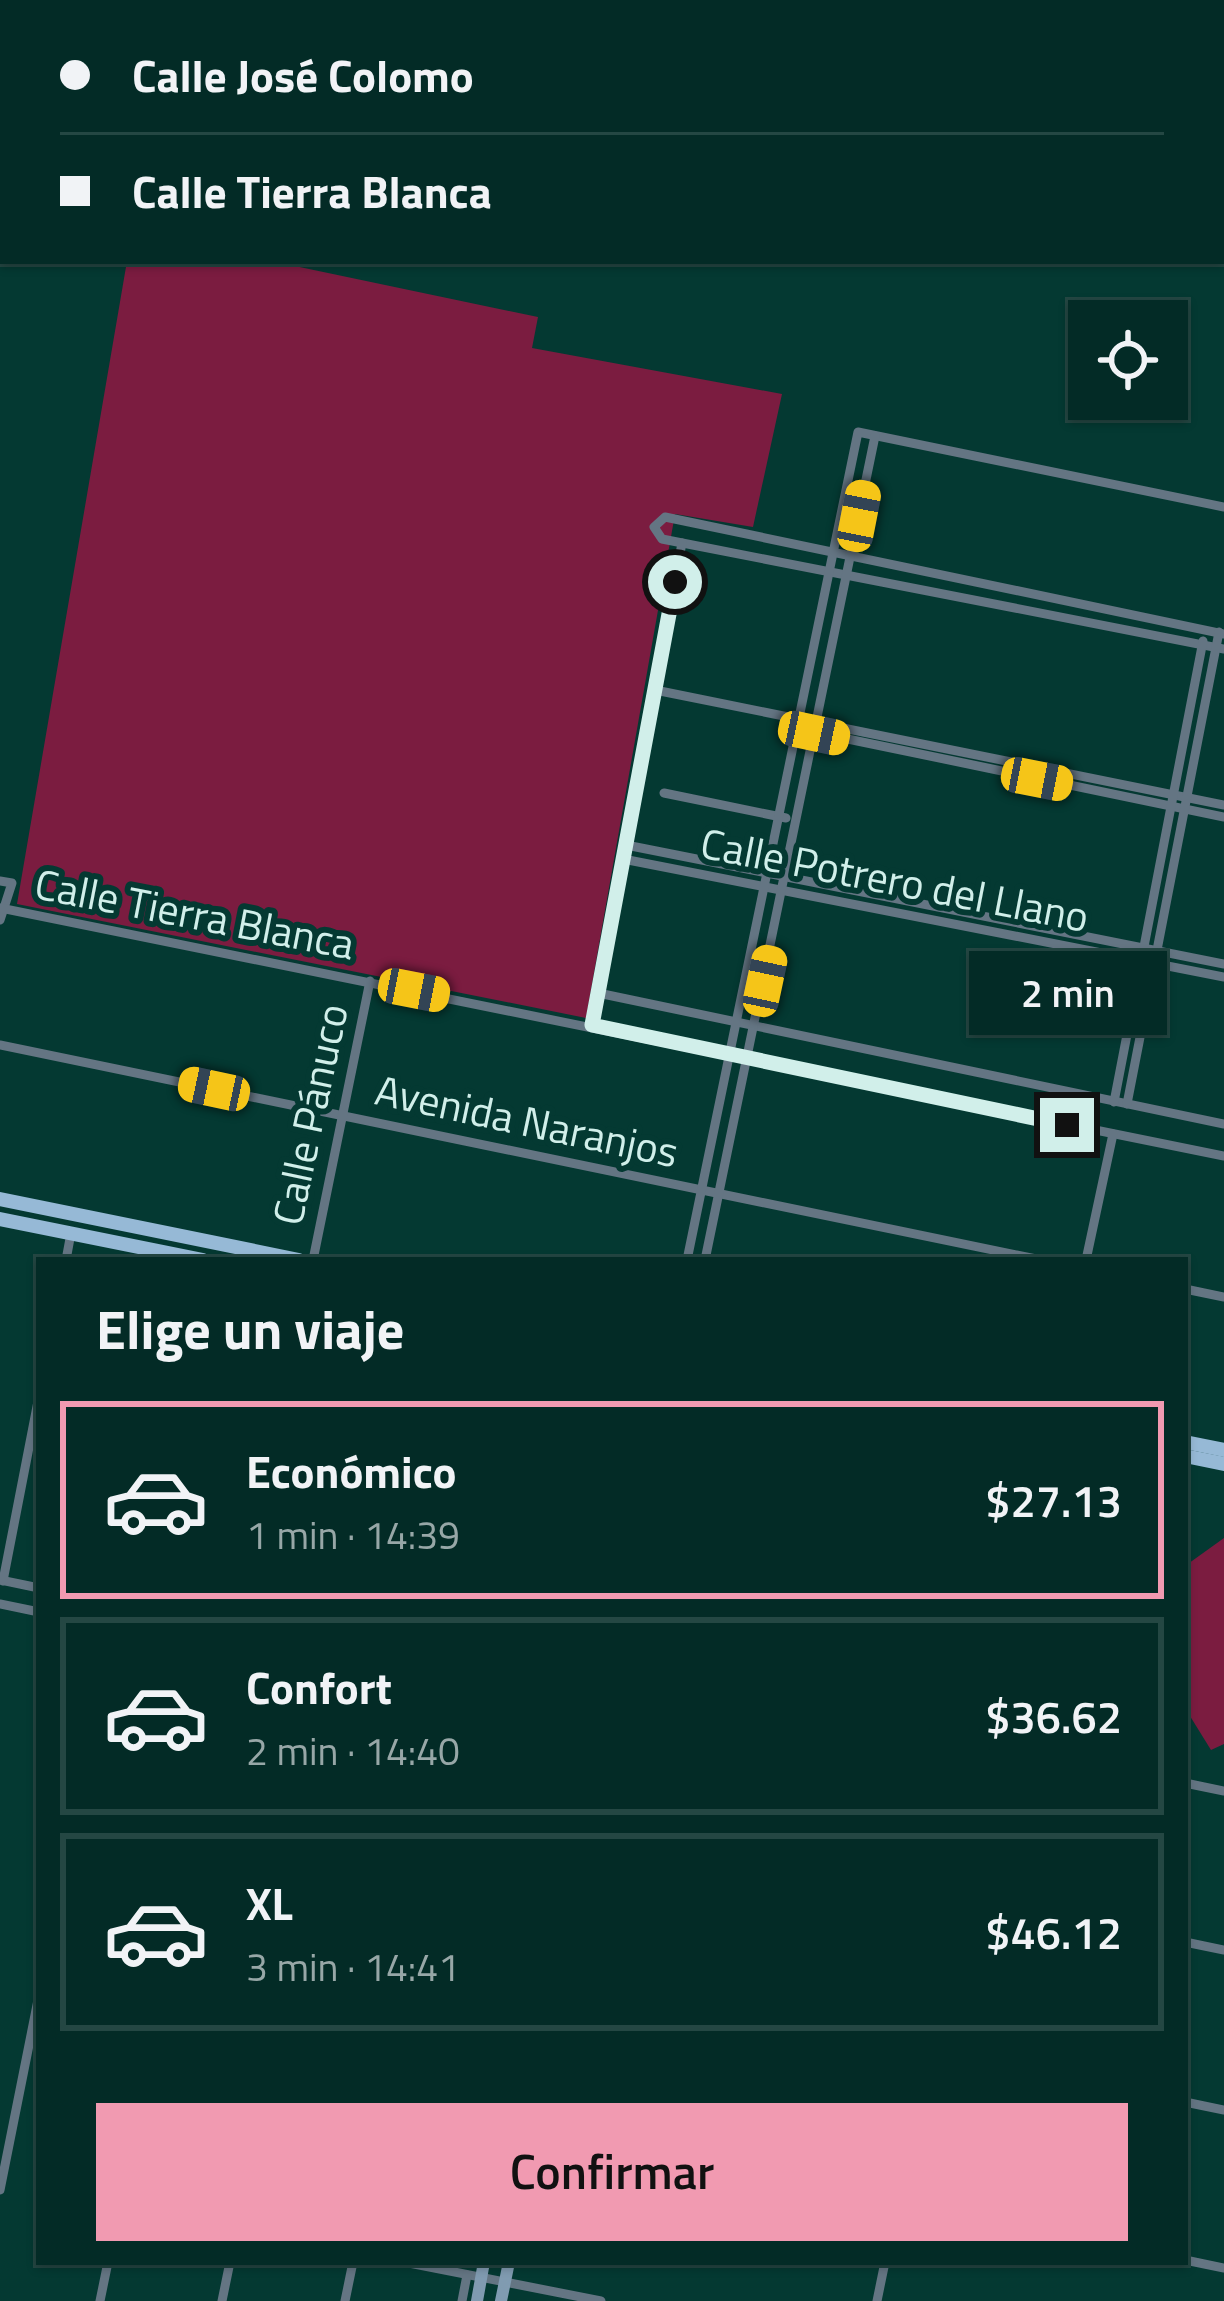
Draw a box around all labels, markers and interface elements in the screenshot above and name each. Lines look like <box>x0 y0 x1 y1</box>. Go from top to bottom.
text: Calle José Colomo <box>132 41 474 109</box>
text: Calle Tierra Blanca <box>132 157 492 225</box>
map controls <box>1068 300 1188 420</box>
button: locate <box>1068 300 1188 420</box>
car <box>834 477 884 555</box>
route start <box>648 555 702 609</box>
car <box>775 708 853 758</box>
car <box>998 754 1076 804</box>
street label: Calle Potrero del Llano <box>695 810 1095 948</box>
street label: Calle Tierra Blanca <box>30 851 360 975</box>
car <box>740 942 790 1020</box>
callout: 2 min <box>968 951 1166 1035</box>
text: 2 min <box>1021 963 1115 1022</box>
car <box>375 965 453 1015</box>
street label: Calle Pánuco <box>254 998 364 1230</box>
street label: Avenida Naranjos <box>370 1057 684 1183</box>
car <box>175 1064 253 1114</box>
route end <box>1040 1098 1094 1152</box>
text: Elige un viaje <box>96 1288 404 1370</box>
text: Económico <box>246 1437 457 1505</box>
icon: car <box>102 1446 210 1554</box>
text: $27.13 <box>985 1466 1122 1534</box>
text: 1 min · 14:39 <box>246 1505 460 1564</box>
text: Confort <box>246 1653 392 1721</box>
icon: car <box>102 1662 210 1770</box>
text: $36.62 <box>985 1682 1122 1750</box>
text: 2 min · 14:40 <box>246 1721 460 1780</box>
text: XL <box>246 1869 293 1937</box>
icon: car <box>102 1878 210 1986</box>
text: $46.12 <box>985 1898 1122 1966</box>
text: 3 min · 14:41 <box>246 1937 460 1996</box>
button: Confirmar <box>96 2103 1128 2241</box>

